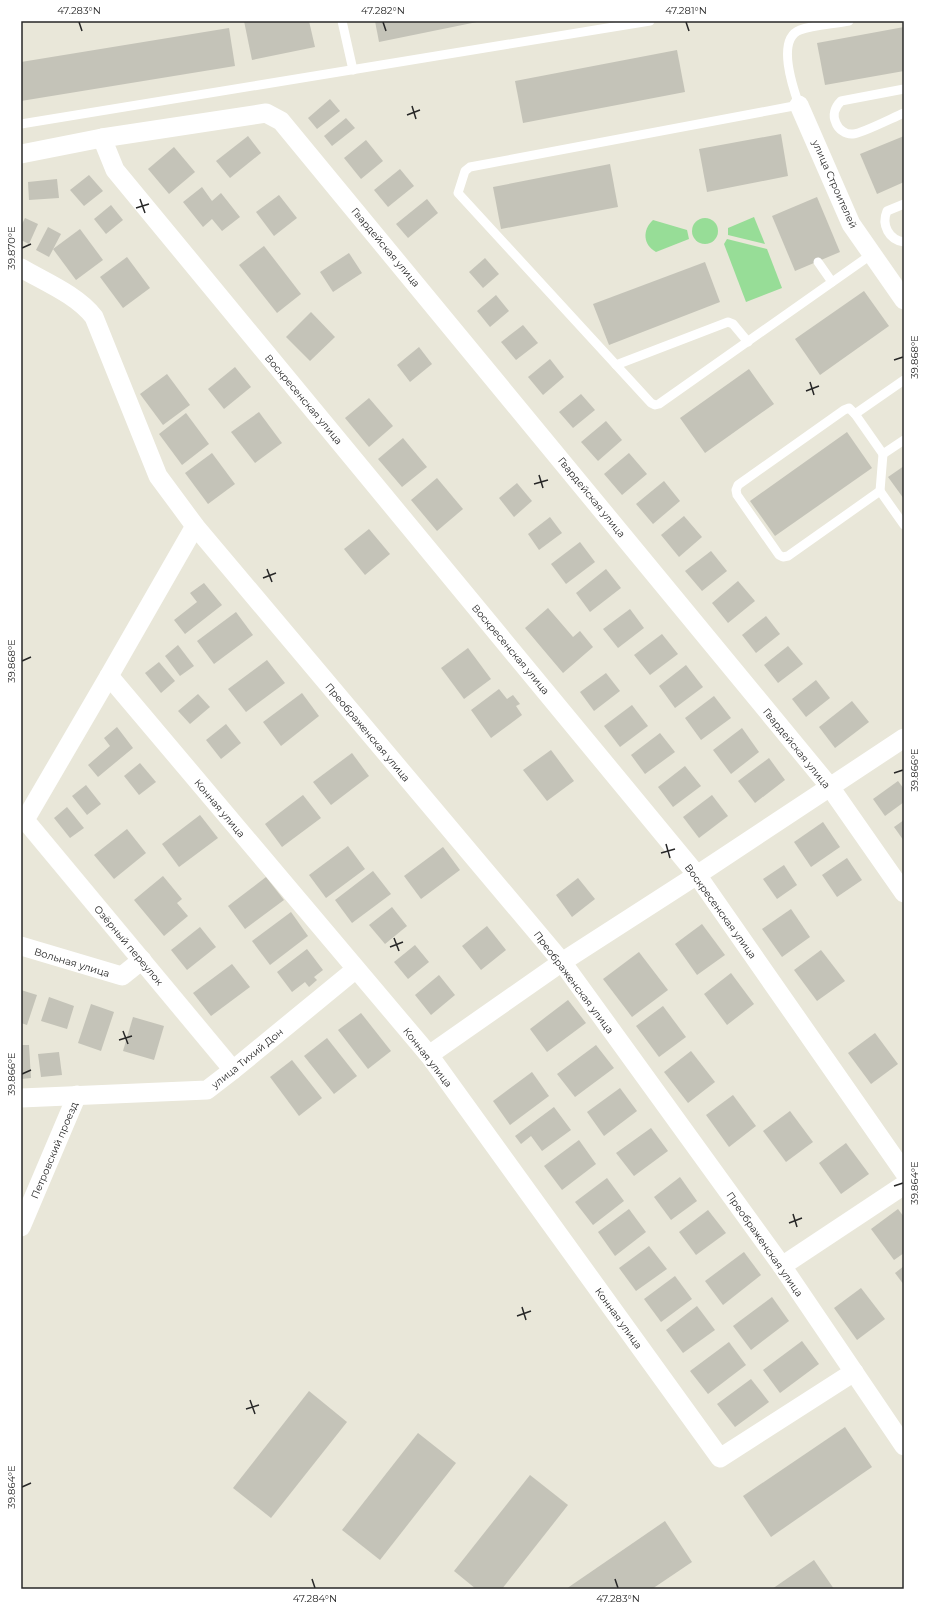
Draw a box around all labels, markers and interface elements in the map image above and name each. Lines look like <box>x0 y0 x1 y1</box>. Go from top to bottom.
text: 47.283°N <box>57 4 101 17</box>
text: 47.282°N <box>361 4 405 17</box>
text: 47.281°N <box>665 4 707 17</box>
street label: улица Строителей <box>809 137 860 231</box>
street label: Гвардейская улица <box>349 205 423 290</box>
text: 39.870°E <box>5 226 18 270</box>
text: 39.868°E <box>908 335 921 379</box>
street label: Воскресенская улица <box>262 352 345 447</box>
street label: Гвардейская улица <box>555 454 628 540</box>
street label: Воскресенская улица <box>469 602 552 697</box>
text: 39.868°E <box>5 639 18 683</box>
street label: Преображенская улица <box>322 680 413 784</box>
street label: Гвардейская улица <box>760 705 833 791</box>
text: 39.866°E <box>908 748 921 792</box>
street label: Конная улица <box>191 776 248 840</box>
street label: Воскресенская улица <box>682 861 759 961</box>
street label: Озёрный переулок <box>91 903 166 988</box>
street label: Преображенская улица <box>531 928 616 1036</box>
street label: Вольная улица <box>33 945 111 980</box>
street label: улица Тихий Дон <box>208 1025 286 1092</box>
street label: Конная улица <box>400 1025 455 1090</box>
text: 39.866°E <box>5 1052 18 1096</box>
street label: Петровский проезд <box>28 1099 81 1201</box>
text: 39.864°E <box>908 1161 921 1205</box>
street label: Преображенская улица <box>723 1189 806 1299</box>
street label: Конная улица <box>592 1285 645 1351</box>
text: 39.864°E <box>5 1465 18 1509</box>
text: 47.284°N <box>293 1592 337 1605</box>
text: 47.283°N <box>596 1592 640 1605</box>

